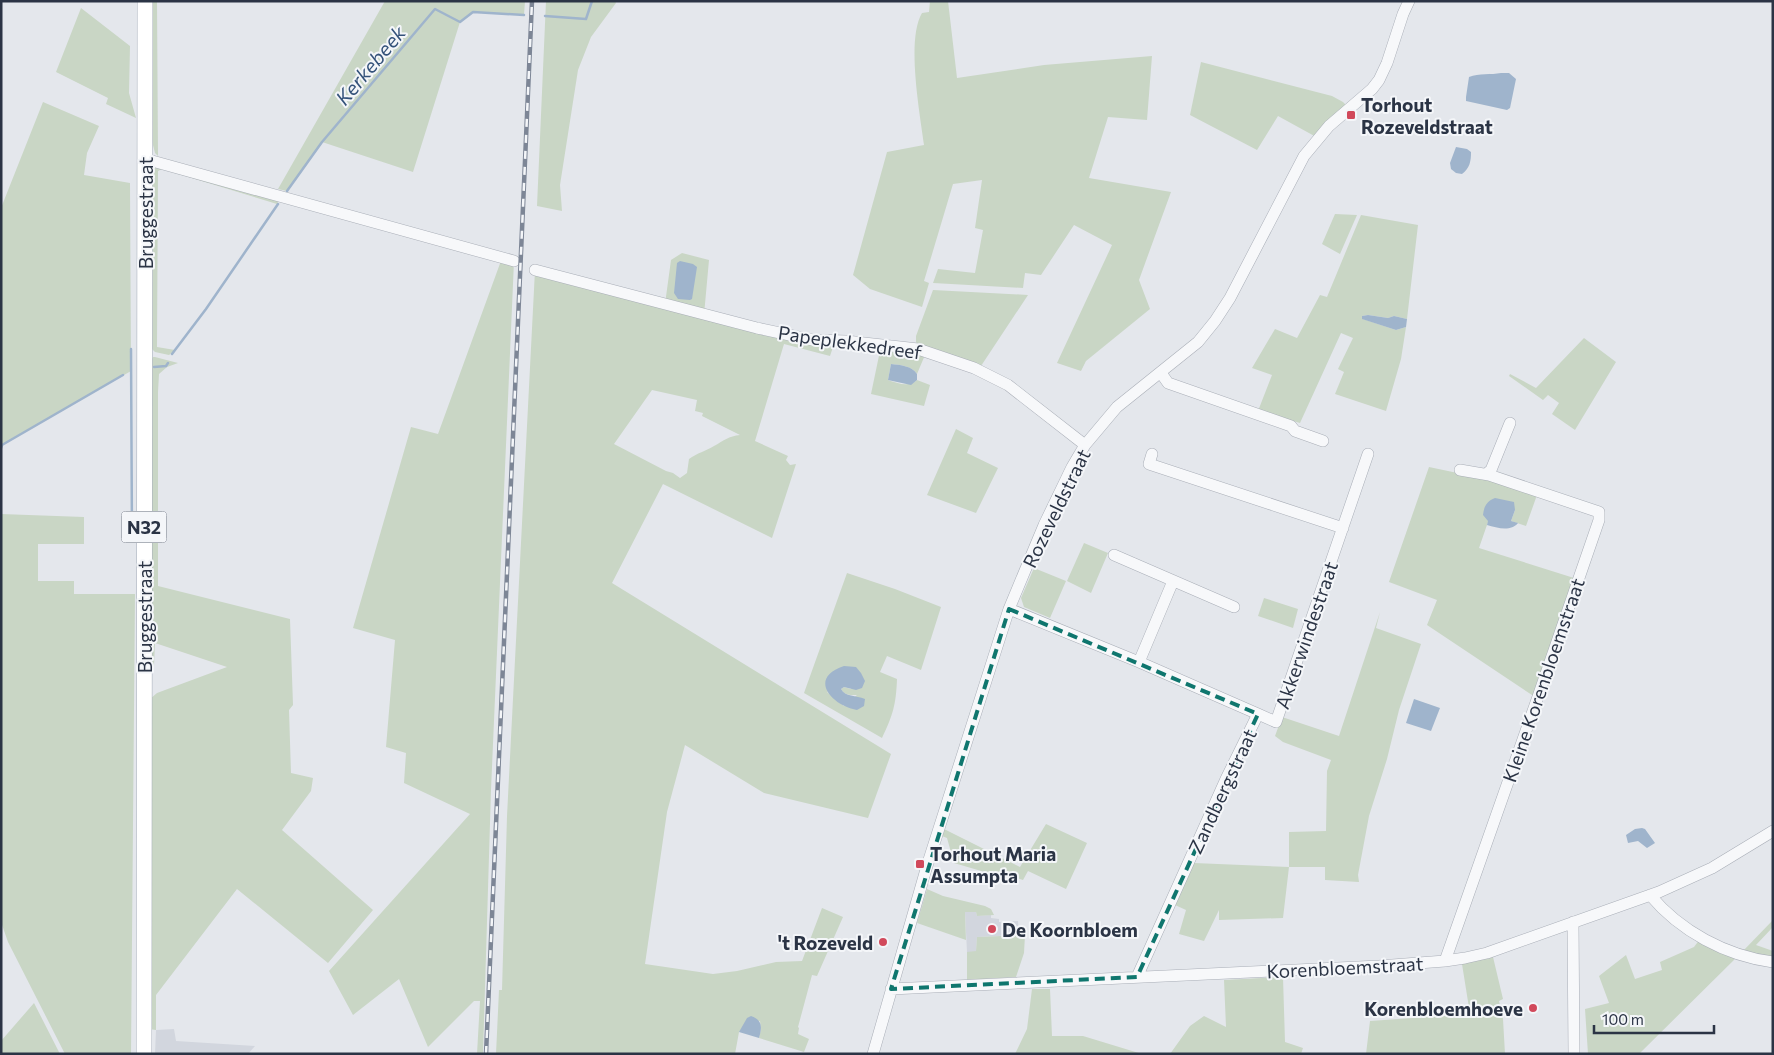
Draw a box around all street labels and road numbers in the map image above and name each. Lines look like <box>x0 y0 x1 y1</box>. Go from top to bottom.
street label: Bruggestraat <box>134 157 157 269</box>
street label: Papeplekkedreef <box>777 321 924 364</box>
street label: Rozeveldstraat <box>1017 445 1095 571</box>
road number: N32 <box>122 512 166 542</box>
street label: Akkerwindestraat <box>1270 558 1342 712</box>
street label: Bruggestraat <box>133 561 156 673</box>
street label: Kleine Korenbloemstraat <box>1497 575 1589 785</box>
street label: Zandbergstraat <box>1183 725 1261 857</box>
street label: Korenbloemstraat <box>1266 951 1424 983</box>

